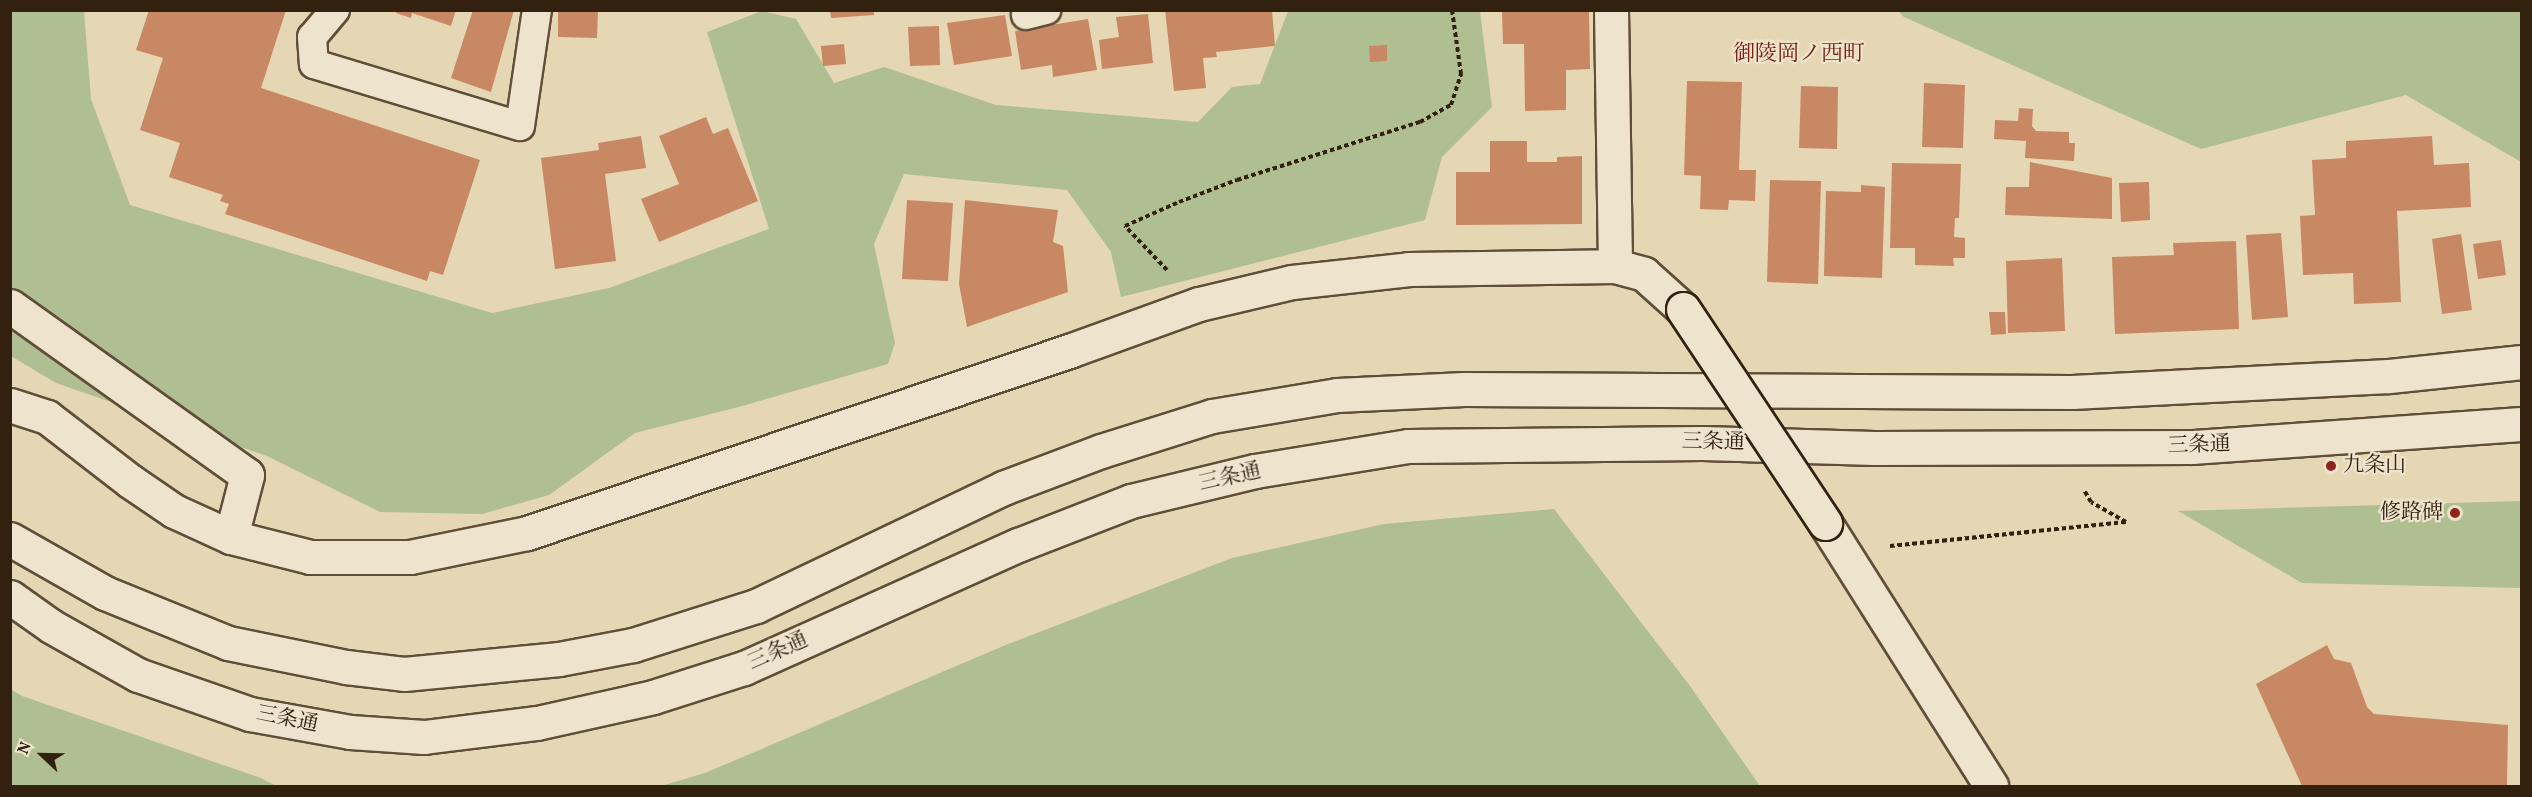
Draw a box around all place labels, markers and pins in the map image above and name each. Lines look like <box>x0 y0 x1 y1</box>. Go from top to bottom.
place label: 九条山 <box>2343 453 2406 479</box>
marker: 九条山 <box>2324 459 2338 473</box>
place label: 修路碑 <box>2380 500 2443 526</box>
marker: 修路碑 <box>2448 506 2462 520</box>

